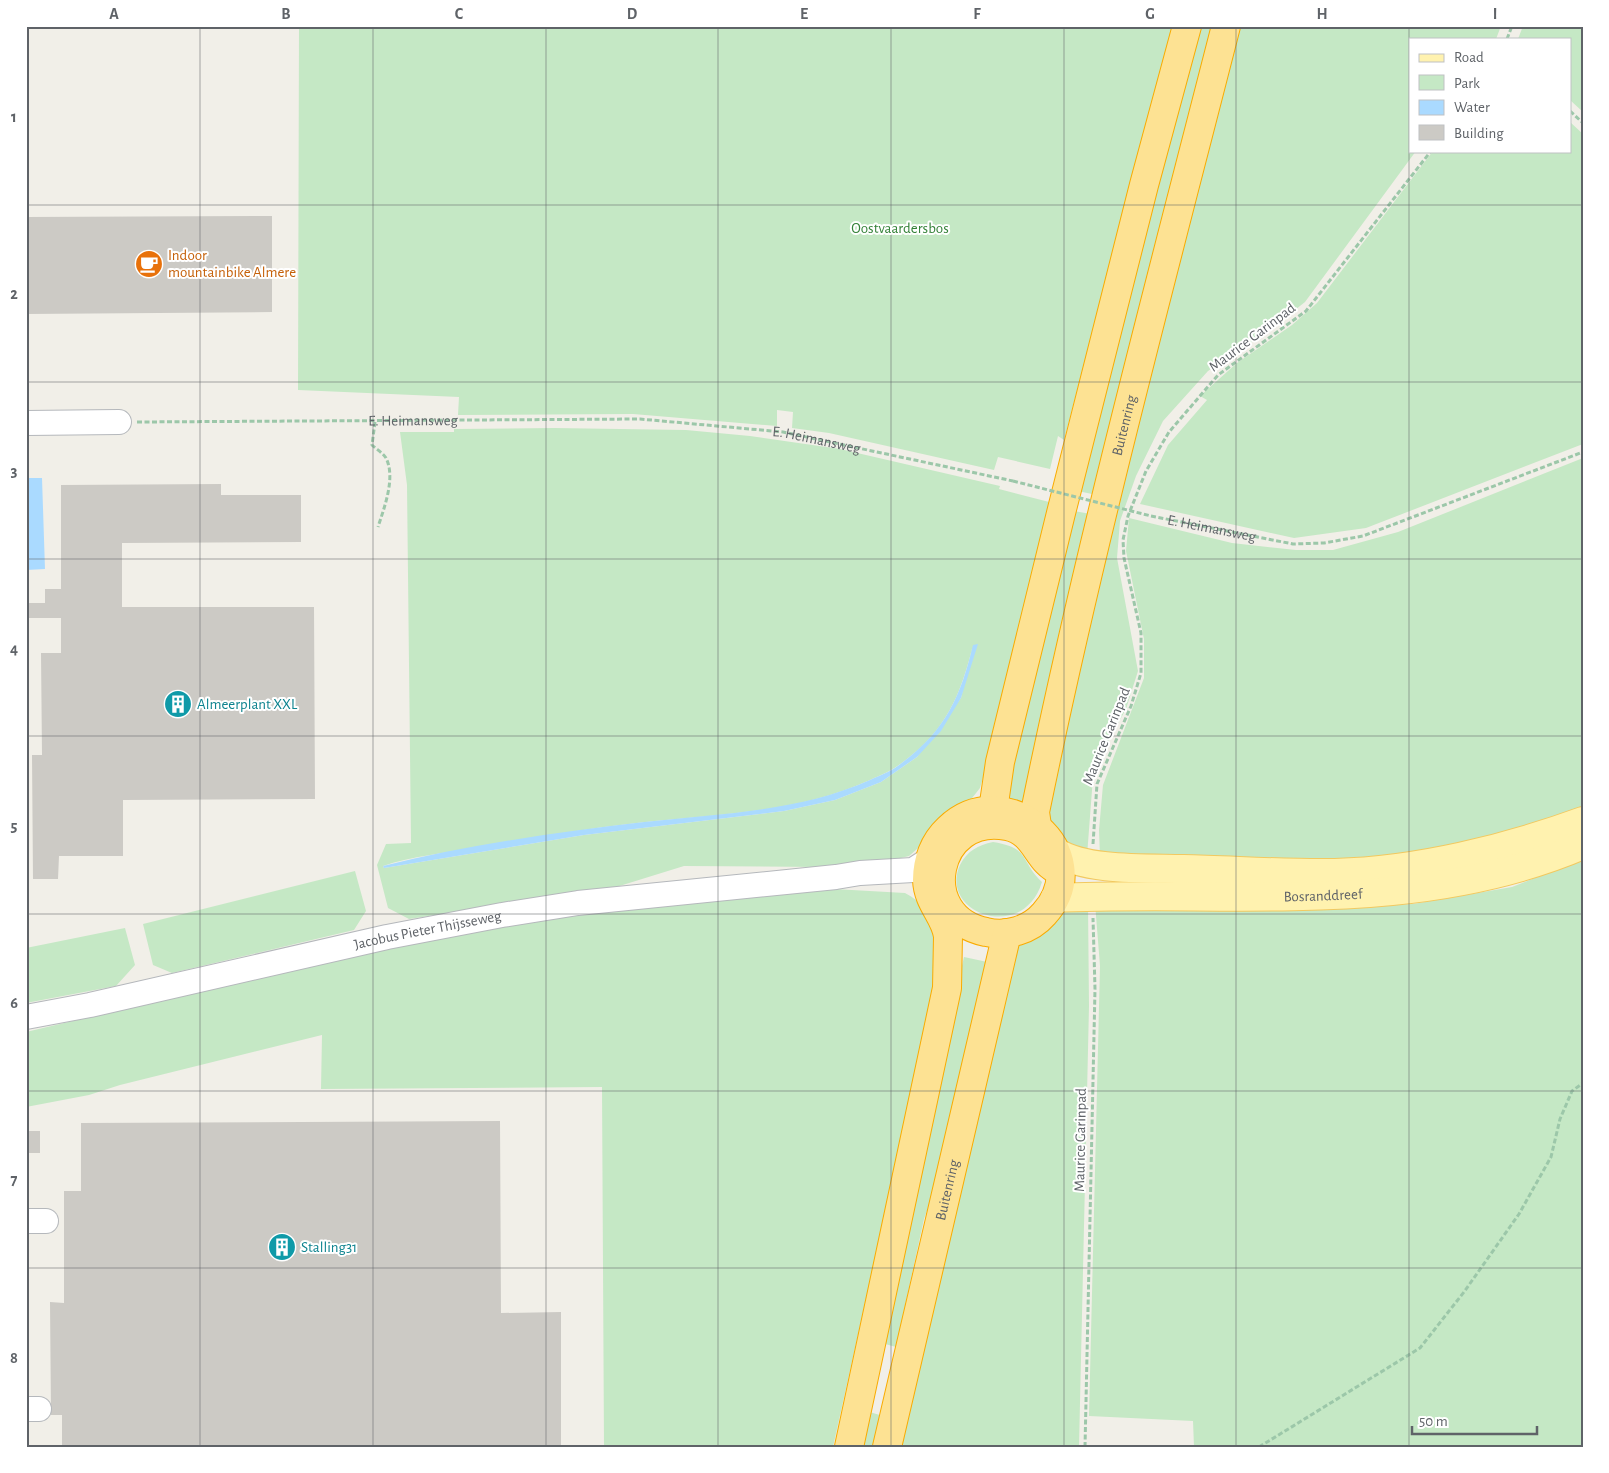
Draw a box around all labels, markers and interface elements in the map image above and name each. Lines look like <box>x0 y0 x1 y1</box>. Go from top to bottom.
text: A <box>109 6 119 22</box>
text: B <box>281 6 291 22</box>
text: C <box>455 6 464 22</box>
text: D <box>627 6 638 22</box>
text: E <box>800 6 808 22</box>
text: F <box>973 6 981 22</box>
text: G <box>1145 6 1155 22</box>
text: H <box>1316 6 1328 22</box>
text: I <box>1493 6 1497 22</box>
legend <box>1409 38 1572 152</box>
text: Road <box>1454 50 1484 65</box>
text: Park <box>1454 76 1480 91</box>
text: Water <box>1454 100 1490 115</box>
text: 1 <box>11 109 17 125</box>
text: Building <box>1454 126 1504 141</box>
park label: Oostvaardersbos <box>851 221 949 236</box>
place label: Indoor mountainbike Almere <box>168 248 296 280</box>
cafe icon: Indoor mountainbike Almere <box>134 249 164 279</box>
text: 2 <box>10 286 18 302</box>
street label: Maurice Garinpad <box>1206 300 1298 375</box>
street label: Buitenring <box>1110 393 1139 457</box>
street label: E. Heimansweg <box>368 413 459 429</box>
street label: E. Heimansweg <box>772 424 863 456</box>
text: 3 <box>11 463 18 479</box>
street label: E. Heimansweg <box>1166 512 1258 545</box>
text: 4 <box>10 641 18 657</box>
street label: Maurice Garinpad <box>1080 685 1133 787</box>
building icon: Almeerplant XXL <box>163 689 193 719</box>
place label: Almeerplant XXL <box>197 697 298 712</box>
text: 5 <box>11 818 18 834</box>
street label: Bosranddreef <box>1283 886 1364 904</box>
street label: Jacobus Pieter Thijsseweg <box>353 908 503 952</box>
text: 6 <box>10 995 18 1011</box>
street label: Maurice Garinpad <box>1072 1088 1089 1192</box>
street label: Buitenring <box>933 1157 962 1222</box>
text: 7 <box>11 1172 18 1188</box>
building icon: Stalling31 <box>267 1232 297 1262</box>
place label: Stalling31 <box>301 1240 357 1255</box>
text: 8 <box>10 1350 18 1366</box>
scale bar <box>1412 1403 1536 1435</box>
text: 50 m <box>1419 1414 1448 1429</box>

